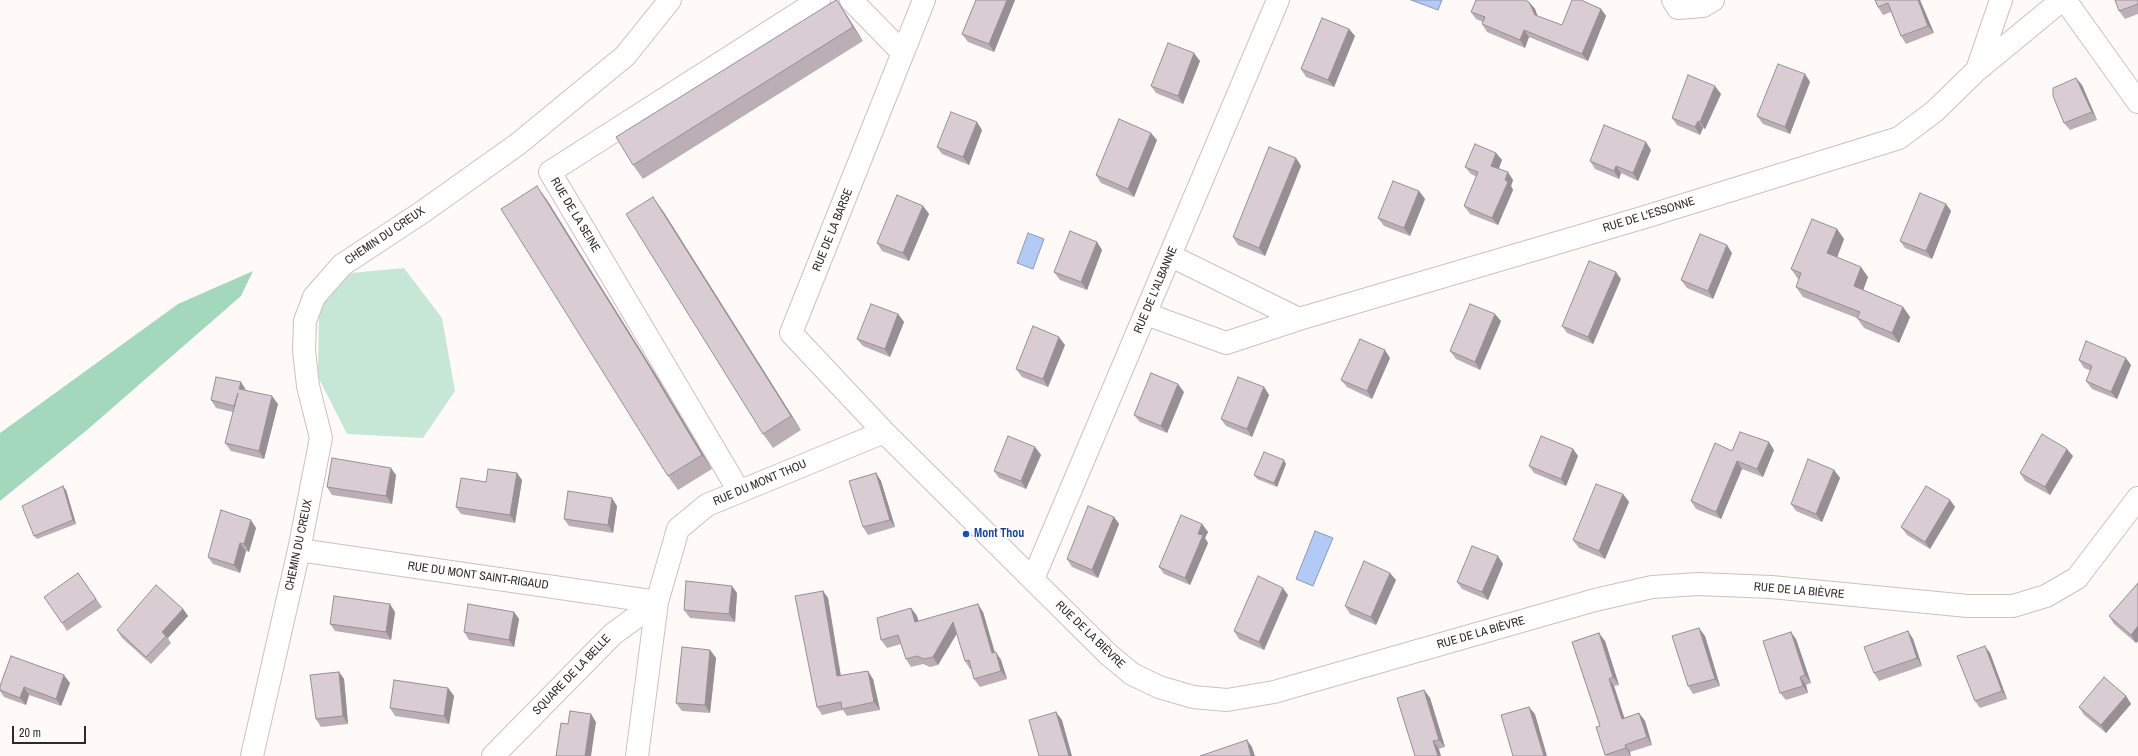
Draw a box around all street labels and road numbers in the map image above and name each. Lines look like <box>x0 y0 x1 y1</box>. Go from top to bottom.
street label: RUE DE LA SEINE <box>547 175 603 255</box>
street label: RUE DE LA BARSE <box>810 186 856 274</box>
street label: RUE DE L'ESSONNE <box>1601 194 1697 236</box>
street label: CHEMIN DU CREUX <box>342 204 428 268</box>
street label: RUE DE L'ALBANNE <box>1131 244 1181 336</box>
street label: RUE DU MONT THOU <box>711 457 809 509</box>
street label: CHEMIN DU CREUX <box>282 498 316 592</box>
street label: RUE DU MONT SAINT-RIGAUD <box>407 559 549 593</box>
street label: RUE DE LA BIÈVRE <box>1753 580 1845 602</box>
street label: RUE DE LA BIÈVRE <box>1052 598 1128 672</box>
street label: RUE DE LA BIÈVRE <box>1435 614 1527 652</box>
street label: SQUARE DE LA BELLE <box>530 632 614 718</box>

